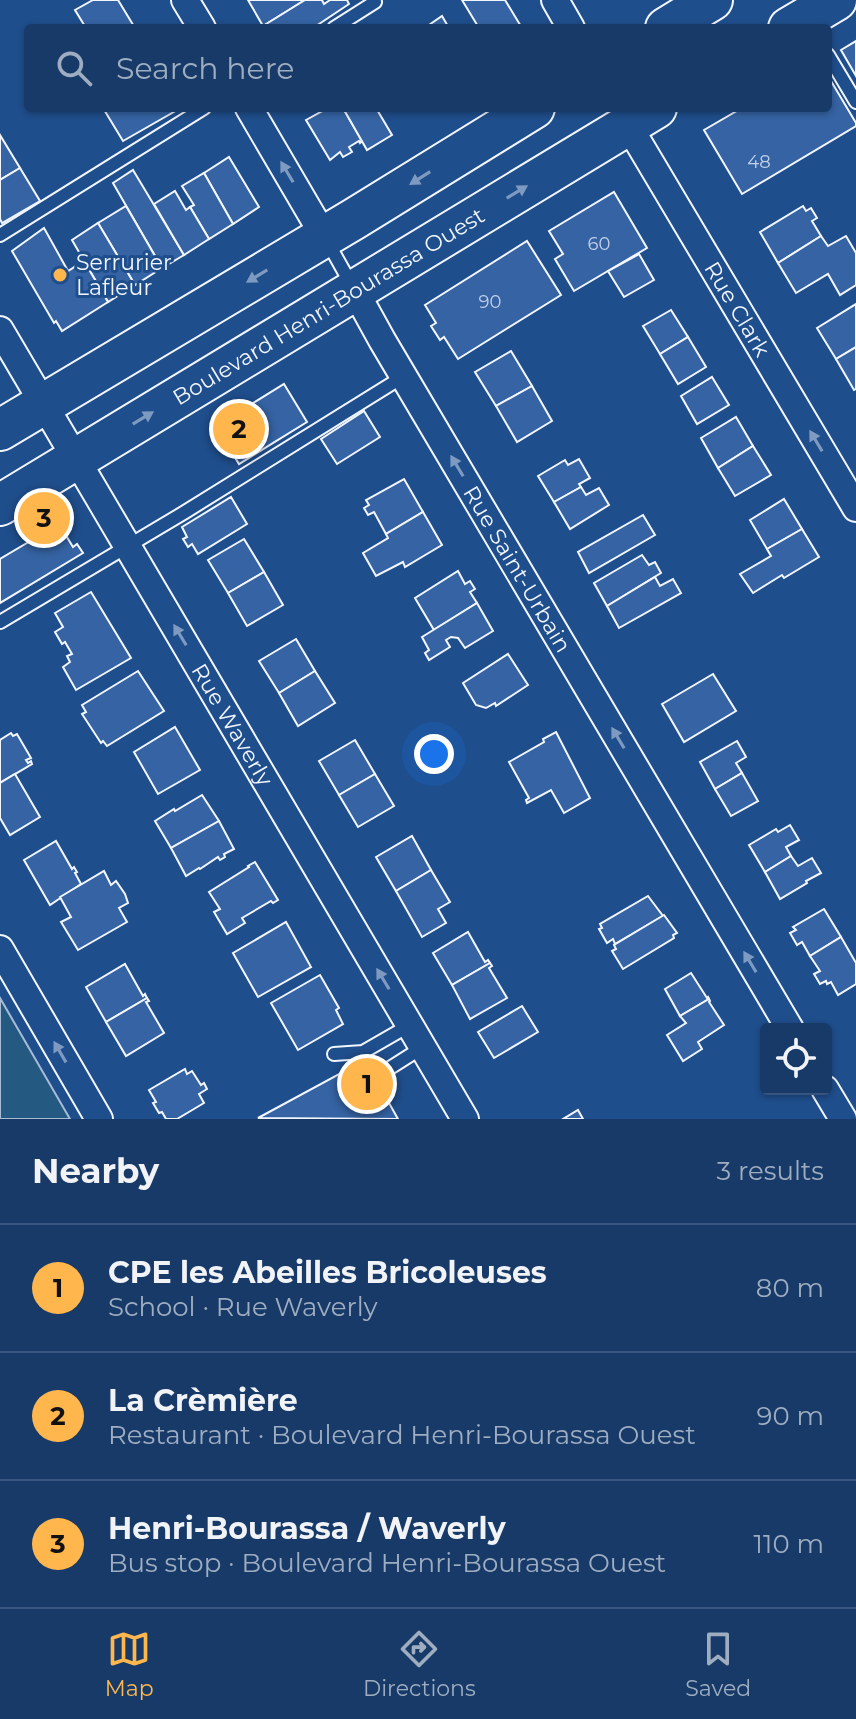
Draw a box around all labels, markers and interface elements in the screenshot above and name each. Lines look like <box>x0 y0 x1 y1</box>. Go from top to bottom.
search box <box>24 24 832 112</box>
icon: search <box>52 46 96 90</box>
text: Search here <box>116 50 294 87</box>
house number: 48 <box>747 151 771 173</box>
one-way arrow <box>280 161 294 183</box>
one-way arrow <box>409 171 431 185</box>
one-way arrow <box>506 185 528 199</box>
street label: Boulevard Henri-Bourassa Ouest <box>168 202 489 411</box>
house number: 60 <box>588 233 610 255</box>
place label: Serrurier Lafleur <box>76 249 172 301</box>
street label: Rue Clark <box>699 256 777 362</box>
marker: Serrurier Lafleur <box>51 266 69 284</box>
one-way arrow <box>246 269 268 283</box>
house number: 90 <box>479 291 501 313</box>
pin: 2 <box>213 399 265 459</box>
one-way arrow <box>132 412 154 426</box>
one-way arrow <box>809 430 823 452</box>
one-way arrow <box>450 455 464 477</box>
street label: Rue Saint-Urbain <box>458 481 577 657</box>
pin: 3 <box>18 488 70 548</box>
one-way arrow <box>173 624 187 646</box>
street label: Rue Waverly <box>186 659 279 791</box>
one-way arrow <box>611 727 625 749</box>
your location <box>414 734 454 774</box>
one-way arrow <box>743 951 757 973</box>
one-way arrow <box>376 968 390 991</box>
map controls <box>760 1023 832 1095</box>
button: locate <box>760 1023 832 1095</box>
one-way arrow <box>53 1040 67 1063</box>
pin: 1 <box>341 1054 393 1114</box>
text: Nearby <box>32 1150 159 1192</box>
text: 3 results <box>717 1155 824 1187</box>
text: CPE les Abeilles Bricoleuses <box>108 1254 547 1291</box>
text: 1 <box>53 1272 63 1304</box>
text: 80 m <box>756 1272 824 1304</box>
text: School · Rue Waverly <box>108 1291 378 1323</box>
text: La Crèmière <box>108 1382 298 1419</box>
text: 2 <box>50 1400 66 1432</box>
text: 90 m <box>757 1400 824 1432</box>
text: Restaurant · Boulevard Henri-Bourassa Ouest <box>108 1419 696 1451</box>
text: Henri-Bourassa / Waverly <box>108 1510 506 1547</box>
text: 3 <box>50 1528 66 1560</box>
text: 110 m <box>754 1528 824 1560</box>
text: Bus stop · Boulevard Henri-Bourassa Ouest <box>108 1547 666 1579</box>
tab: Map <box>105 1627 154 1702</box>
tab: Directions <box>363 1627 476 1702</box>
tab: Saved <box>685 1627 751 1702</box>

